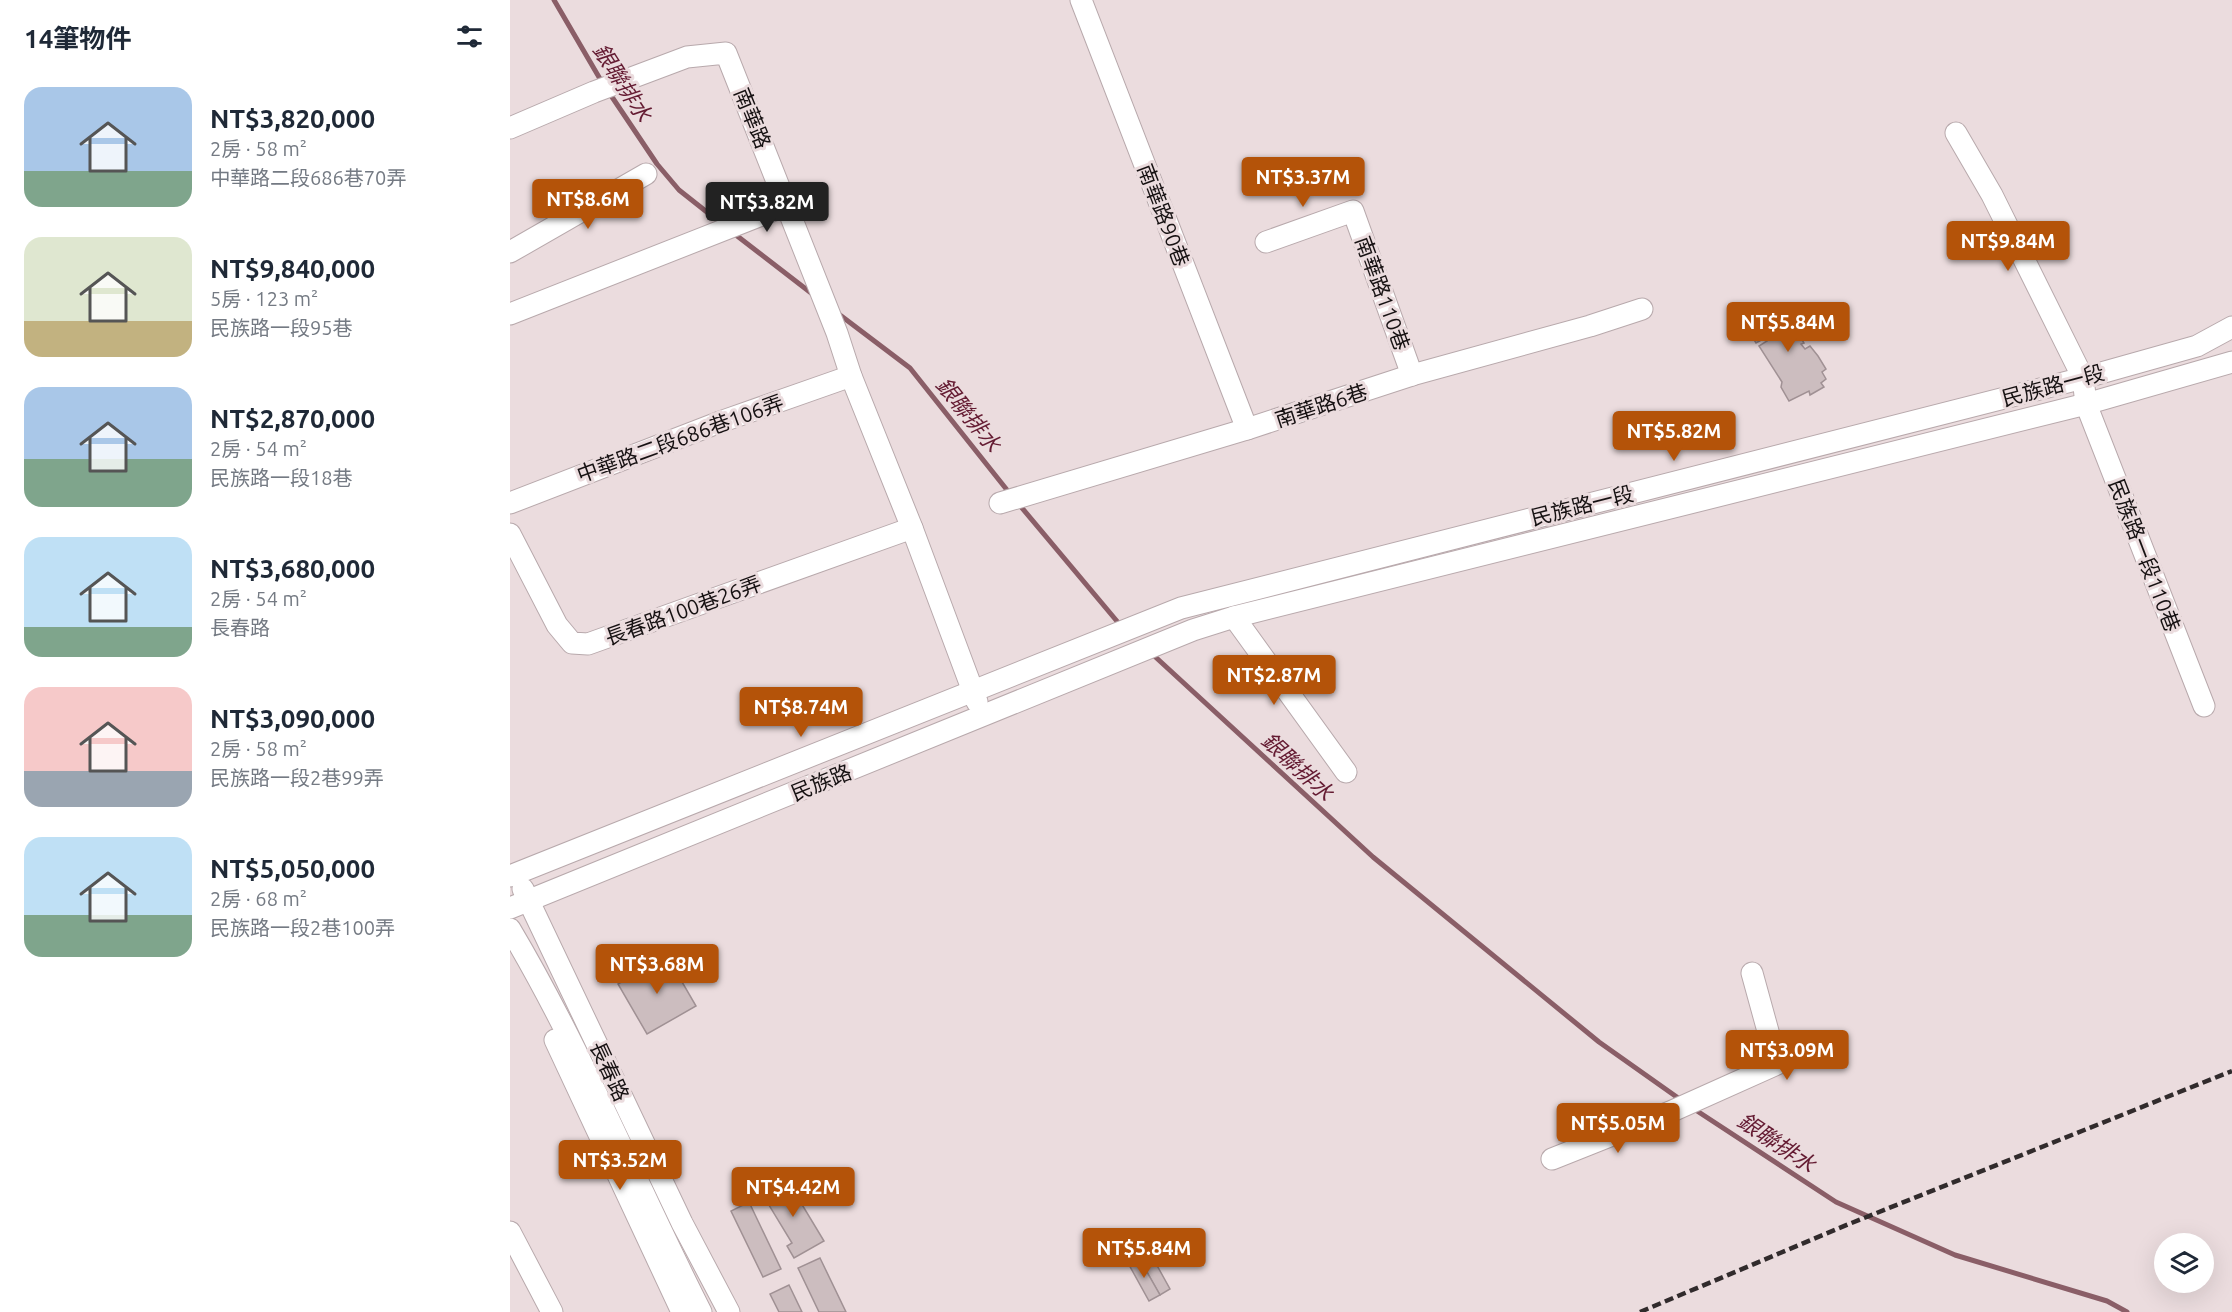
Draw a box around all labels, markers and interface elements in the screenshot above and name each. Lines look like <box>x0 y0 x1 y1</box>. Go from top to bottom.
icon: filters <box>453 20 486 53</box>
text: 14筆物件 <box>24 24 131 53</box>
water label: 銀聯排水 <box>589 38 658 127</box>
street label: 南華路 <box>730 84 776 152</box>
text: NT$3,820,000 <box>210 104 375 133</box>
icon: home <box>72 111 144 183</box>
text: 2房 · 58 m² <box>210 137 307 160</box>
pin: NT$3.37M <box>1241 157 1365 208</box>
street label: 南華路90巷 <box>1133 160 1195 270</box>
text: NT$3.37M <box>1256 165 1350 188</box>
text: 中華路二段686巷70弄 <box>210 166 406 189</box>
pin: NT$8.6M <box>533 179 643 230</box>
pin: NT$3.82M <box>705 182 829 233</box>
text: NT$8.6M <box>546 187 630 210</box>
text: NT$3.82M <box>720 190 814 213</box>
pin: NT$9.84M <box>1946 221 2070 272</box>
text: NT$9.84M <box>1961 229 2055 252</box>
street label: 南華路110巷 <box>1351 233 1415 353</box>
text: NT$9,840,000 <box>210 254 375 283</box>
icon: home <box>72 261 144 333</box>
text: 5房 · 123 m² <box>210 287 318 310</box>
pin: NT$5.84M <box>1726 302 1850 353</box>
text: NT$5.84M <box>1741 310 1835 333</box>
text: 民族路一段95巷 <box>210 316 353 339</box>
street label: 民族路一段 <box>1999 360 2107 410</box>
water label: 銀聯排水 <box>932 372 1007 457</box>
street label: 南華路6巷 <box>1272 379 1370 431</box>
street label: 中華路二段686巷106弄 <box>573 389 787 487</box>
text: NT$2,870,000 <box>210 404 375 433</box>
icon: home <box>72 411 144 483</box>
pin: NT$5.82M <box>1612 411 1736 462</box>
text: NT$5.82M <box>1627 419 1721 442</box>
text: 2房 · 54 m² <box>210 437 307 460</box>
text: 民族路一段18巷 <box>210 466 353 489</box>
street label: 民族路一段110巷 <box>2105 475 2185 635</box>
street label: 民族路一段 <box>1528 481 1636 529</box>
text: NT$3,680,000 <box>210 554 375 583</box>
icon: home <box>72 561 144 633</box>
street label: 長春路100巷26弄 <box>602 571 764 649</box>
text: 2房 · 54 m² <box>210 587 307 610</box>
text: 長春路 <box>210 616 270 639</box>
pin: NT$2.87M <box>1212 655 1336 706</box>
text: NT$2.87M <box>1227 663 1321 686</box>
pin: NT$8.74M <box>739 687 863 738</box>
text: NT$8.74M <box>754 695 848 718</box>
text: NT$3,090,000 <box>210 704 375 733</box>
icon: home <box>72 711 144 783</box>
water label: 銀聯排水 <box>1257 727 1339 806</box>
text: 2房 · 58 m² <box>210 737 307 760</box>
street label: 民族路 <box>787 759 855 805</box>
text: 民族路一段2巷99弄 <box>210 766 384 789</box>
text: NT$5,050,000 <box>210 854 375 883</box>
icon: home <box>72 861 144 933</box>
text: 2房 · 68 m² <box>210 887 307 910</box>
text: 民族路一段2巷100弄 <box>210 916 395 939</box>
pin: NT$3.68M <box>595 944 719 995</box>
text: NT$3.68M <box>610 952 704 975</box>
pin: NT$3.09M <box>1725 1030 1849 1081</box>
street label: 長春路 <box>586 1037 634 1105</box>
text: NT$3.09M <box>1740 1038 1834 1061</box>
pin: NT$5.05M <box>1556 1103 1680 1154</box>
water label: 銀聯排水 <box>1734 1107 1821 1178</box>
text: NT$5.05M <box>1571 1111 1665 1134</box>
pin: NT$3.52M <box>558 1140 682 1191</box>
text: NT$3.52M <box>573 1148 667 1171</box>
pin: NT$4.42M <box>731 1167 855 1218</box>
text: NT$4.42M <box>746 1175 840 1198</box>
pin: NT$5.84M <box>1082 1228 1206 1279</box>
map controls <box>2154 1233 2214 1293</box>
button: layers <box>2154 1233 2214 1293</box>
text: NT$5.84M <box>1097 1236 1191 1259</box>

